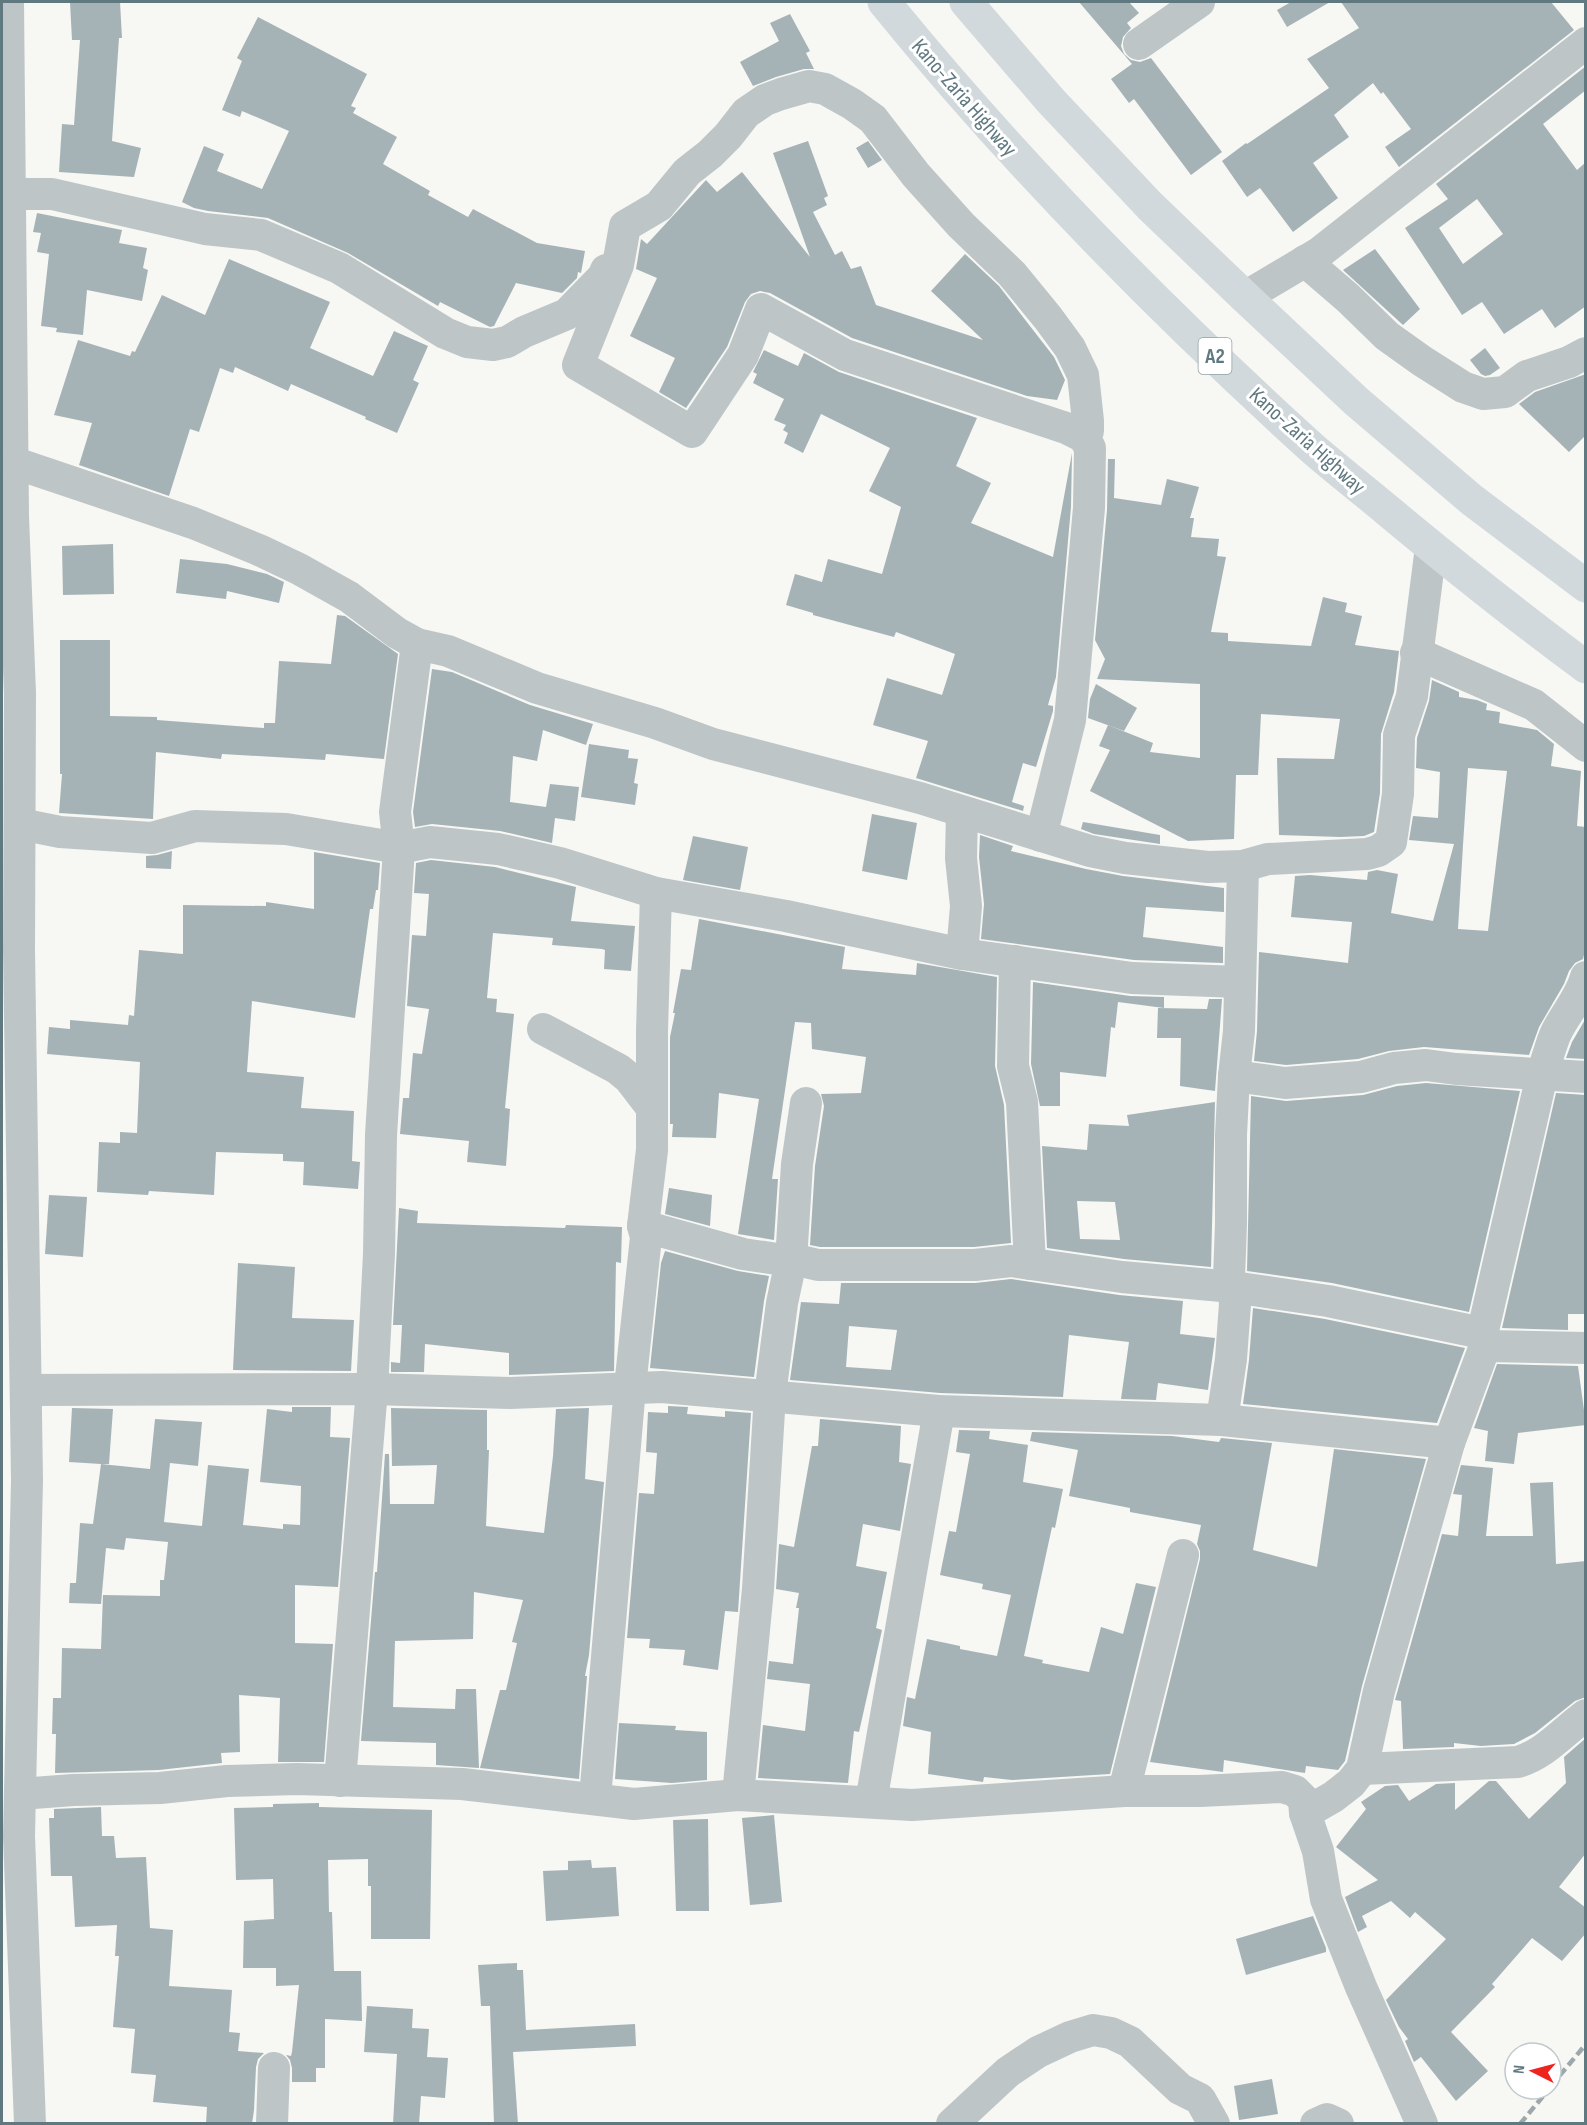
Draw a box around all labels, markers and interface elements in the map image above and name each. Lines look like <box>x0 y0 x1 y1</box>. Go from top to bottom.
street label: Kano-Zaria Highway <box>905 34 1023 163</box>
road number: A2 <box>1198 338 1232 374</box>
street label: Kano-Zaria Highway <box>1243 382 1371 501</box>
north arrow <box>1503 2041 1563 2101</box>
text: N <box>1510 2064 1529 2075</box>

